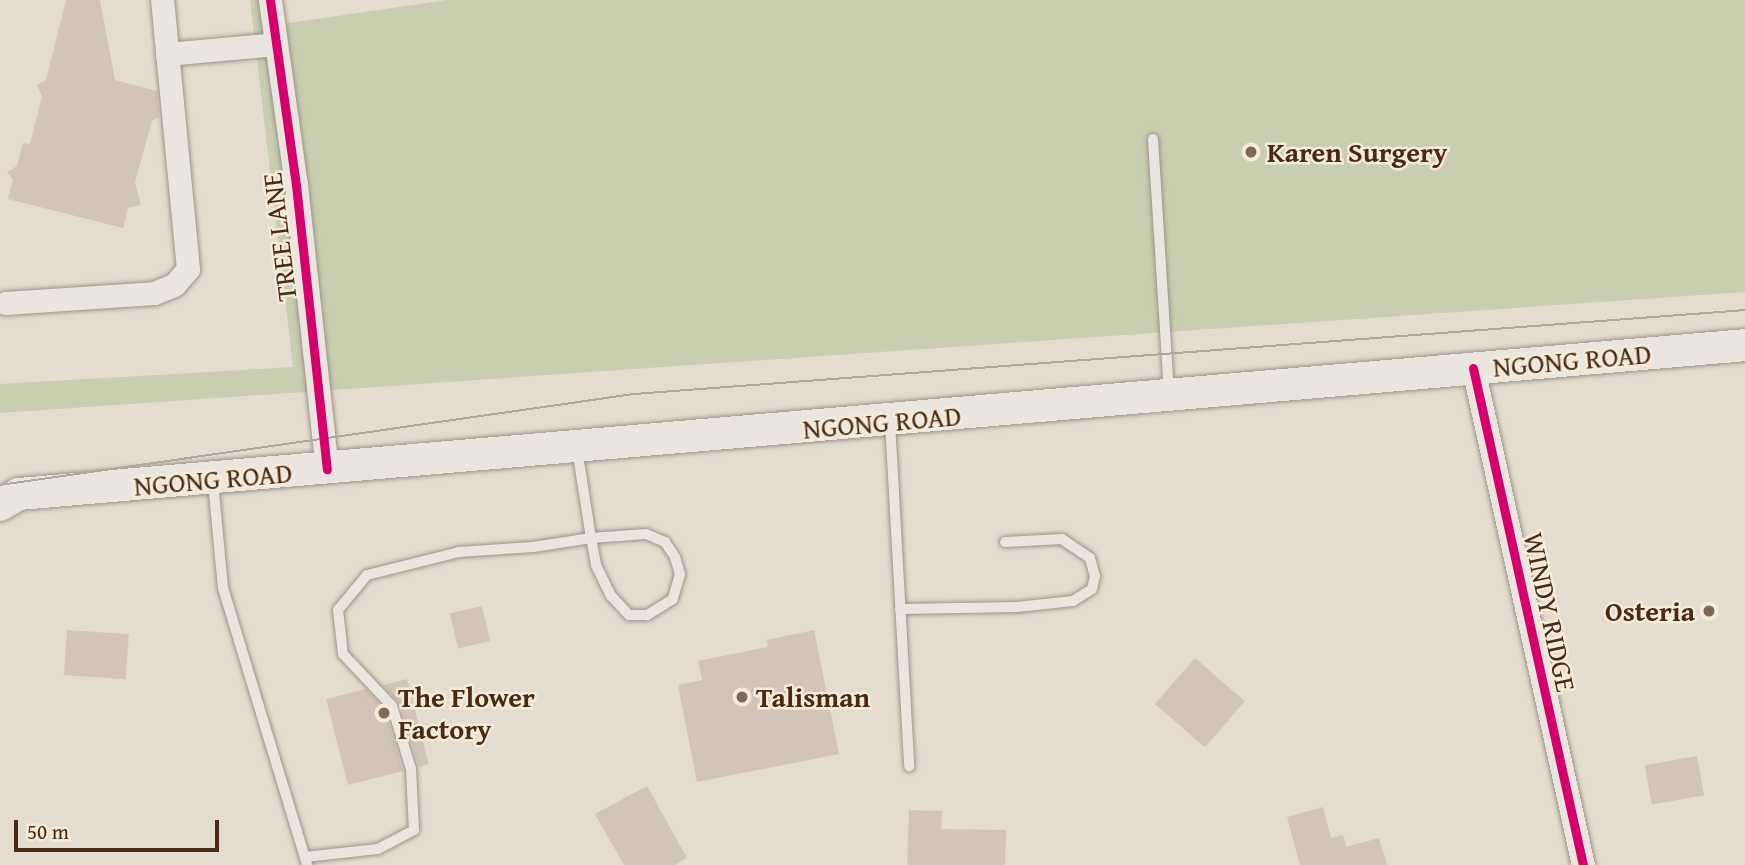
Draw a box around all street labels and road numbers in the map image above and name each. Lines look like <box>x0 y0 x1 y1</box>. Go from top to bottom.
street label: TREE LANE <box>254 171 304 303</box>
street label: NGONG ROAD <box>1491 336 1653 384</box>
street label: NGONG ROAD <box>801 398 963 446</box>
street label: NGONG ROAD <box>132 455 294 503</box>
street label: WINDY RIDGE <box>1517 529 1583 695</box>

